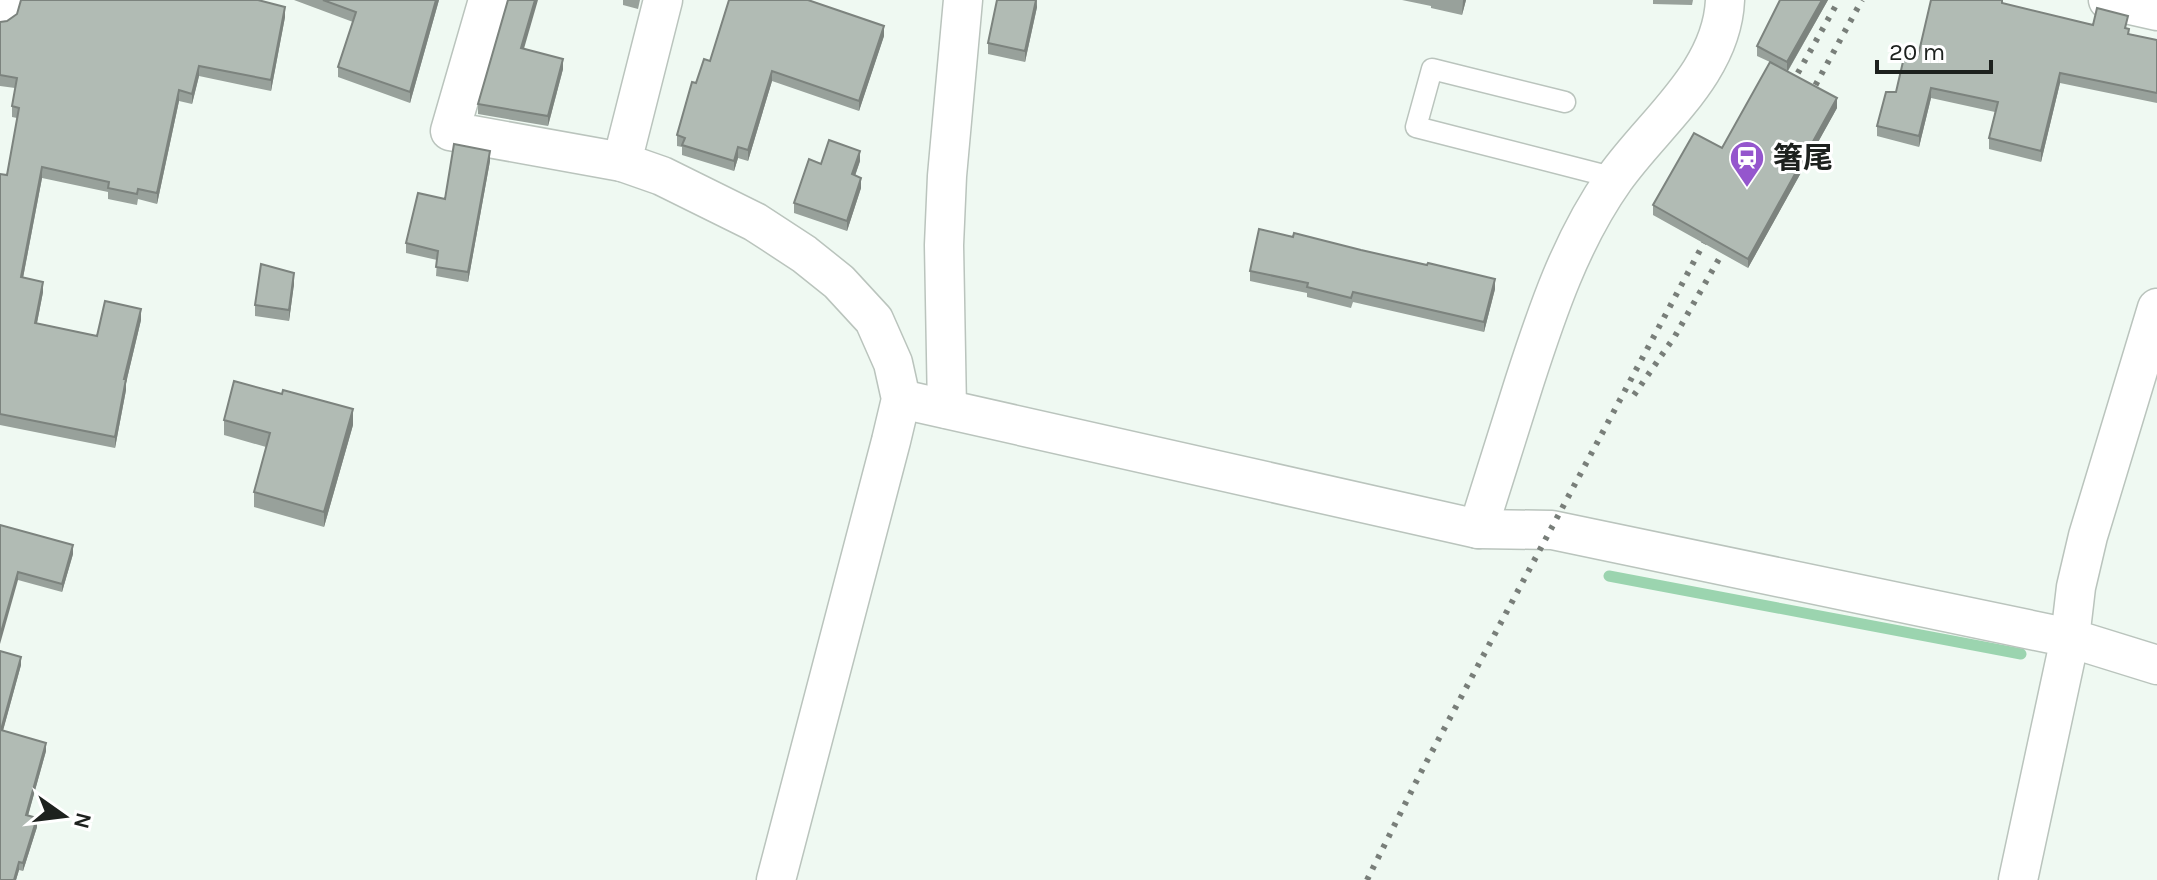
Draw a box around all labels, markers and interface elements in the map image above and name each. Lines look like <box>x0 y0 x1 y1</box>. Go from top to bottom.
scale bar <box>1877 24 1991 74</box>
text: 20 m <box>1889 38 1945 66</box>
station icon: 箸尾 <box>1728 139 1766 189</box>
place label: 箸尾 <box>1773 140 1833 176</box>
north arrow <box>24 776 104 856</box>
text: N <box>68 810 97 831</box>

